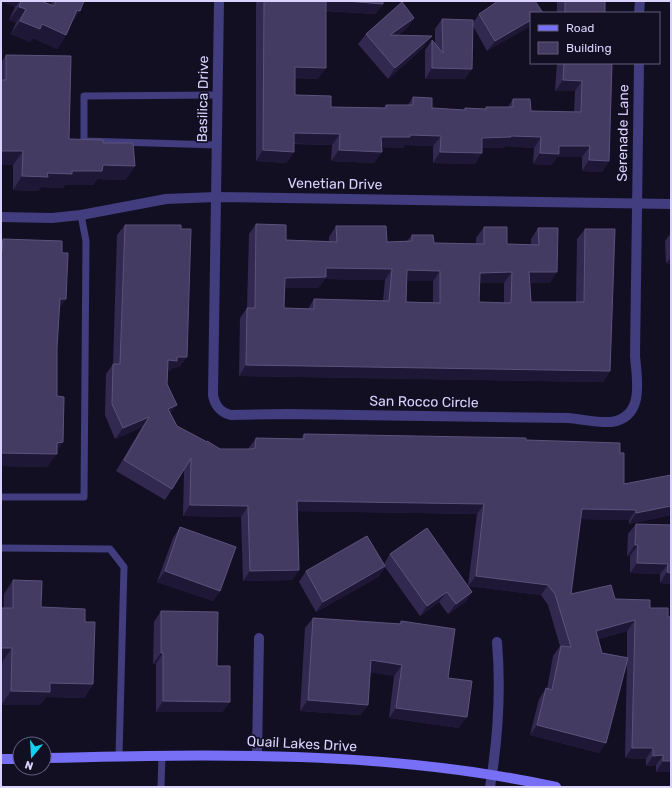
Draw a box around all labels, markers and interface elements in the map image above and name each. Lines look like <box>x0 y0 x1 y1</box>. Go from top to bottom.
legend <box>530 12 660 64</box>
text: Road <box>566 21 594 35</box>
text: Building <box>566 41 612 55</box>
street label: Basilica Drive <box>194 55 212 143</box>
street label: Serenade Lane <box>614 84 632 182</box>
street label: Venetian Drive <box>287 175 383 193</box>
street label: San Rocco Circle <box>369 393 479 411</box>
street label: Quail Lakes Drive <box>246 733 358 755</box>
north arrow <box>12 736 52 776</box>
text: N <box>23 758 35 772</box>

